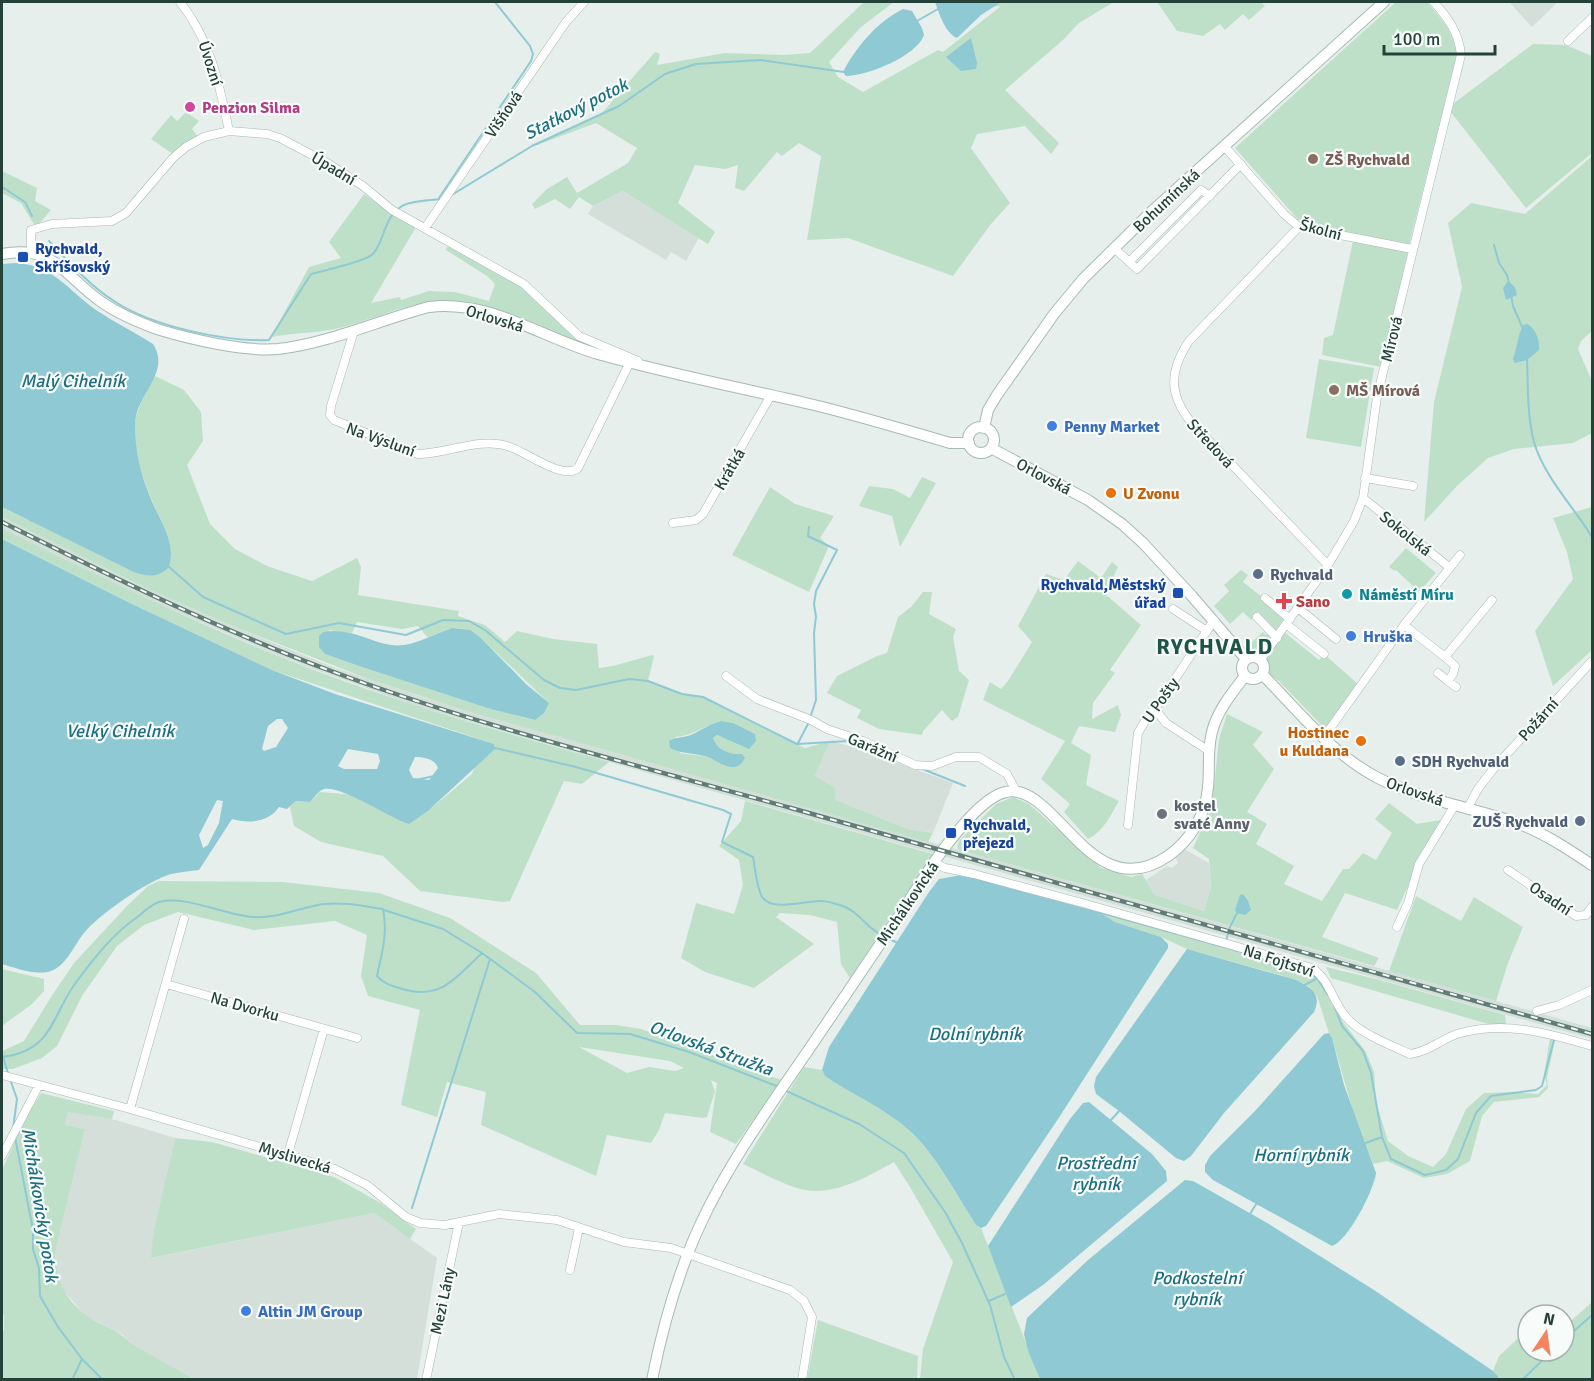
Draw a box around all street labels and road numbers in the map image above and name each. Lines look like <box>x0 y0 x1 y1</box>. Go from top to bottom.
street label: Úvozní <box>193 38 227 89</box>
street label: Višňová <box>481 87 527 142</box>
street label: Úpadní <box>307 148 360 190</box>
street label: Bohumínská <box>1129 165 1204 237</box>
street label: Školní <box>1298 215 1345 245</box>
street label: Orlovská <box>463 301 526 337</box>
street label: Mírová <box>1377 314 1407 364</box>
street label: Středová <box>1182 415 1238 472</box>
street label: Na Výsluní <box>343 418 419 462</box>
street label: Krátká <box>710 445 750 494</box>
street label: Orlovská <box>1013 454 1075 500</box>
street label: Sokolská <box>1375 507 1435 561</box>
street label: U Pošty <box>1138 673 1184 727</box>
street label: Požární <box>1514 694 1564 745</box>
street label: Garážní <box>845 728 901 768</box>
street label: Orlovská <box>1383 773 1446 811</box>
street label: Michálkovická <box>872 858 943 949</box>
street label: Osadní <box>1525 877 1576 921</box>
street label: Na Fojtství <box>1241 940 1317 982</box>
street label: Na Dvorku <box>208 988 281 1026</box>
street label: Myslivecká <box>256 1137 333 1178</box>
street label: Mezi Lány <box>426 1265 460 1337</box>

